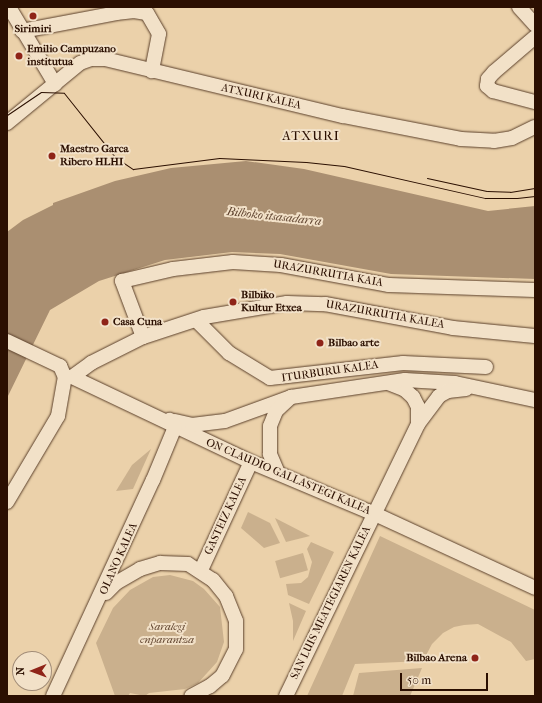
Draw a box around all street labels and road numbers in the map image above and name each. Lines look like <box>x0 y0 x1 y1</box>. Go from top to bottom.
street label: ATXURI KALEA <box>220 81 302 113</box>
street label: URAZURRUTIA KAIA <box>272 258 384 290</box>
street label: URAZURRUTIA KALEA <box>325 298 445 332</box>
street label: ITURBURU KALEA <box>281 359 379 385</box>
street label: ON CLAUDIO GALLASTEGI KALEA <box>204 436 372 518</box>
street label: GASTEIZ KALEA <box>202 475 250 557</box>
street label: OLANO KALEA <box>97 521 141 597</box>
street label: SAN LUIS MEATEGIAREN KALEA <box>288 524 374 682</box>

